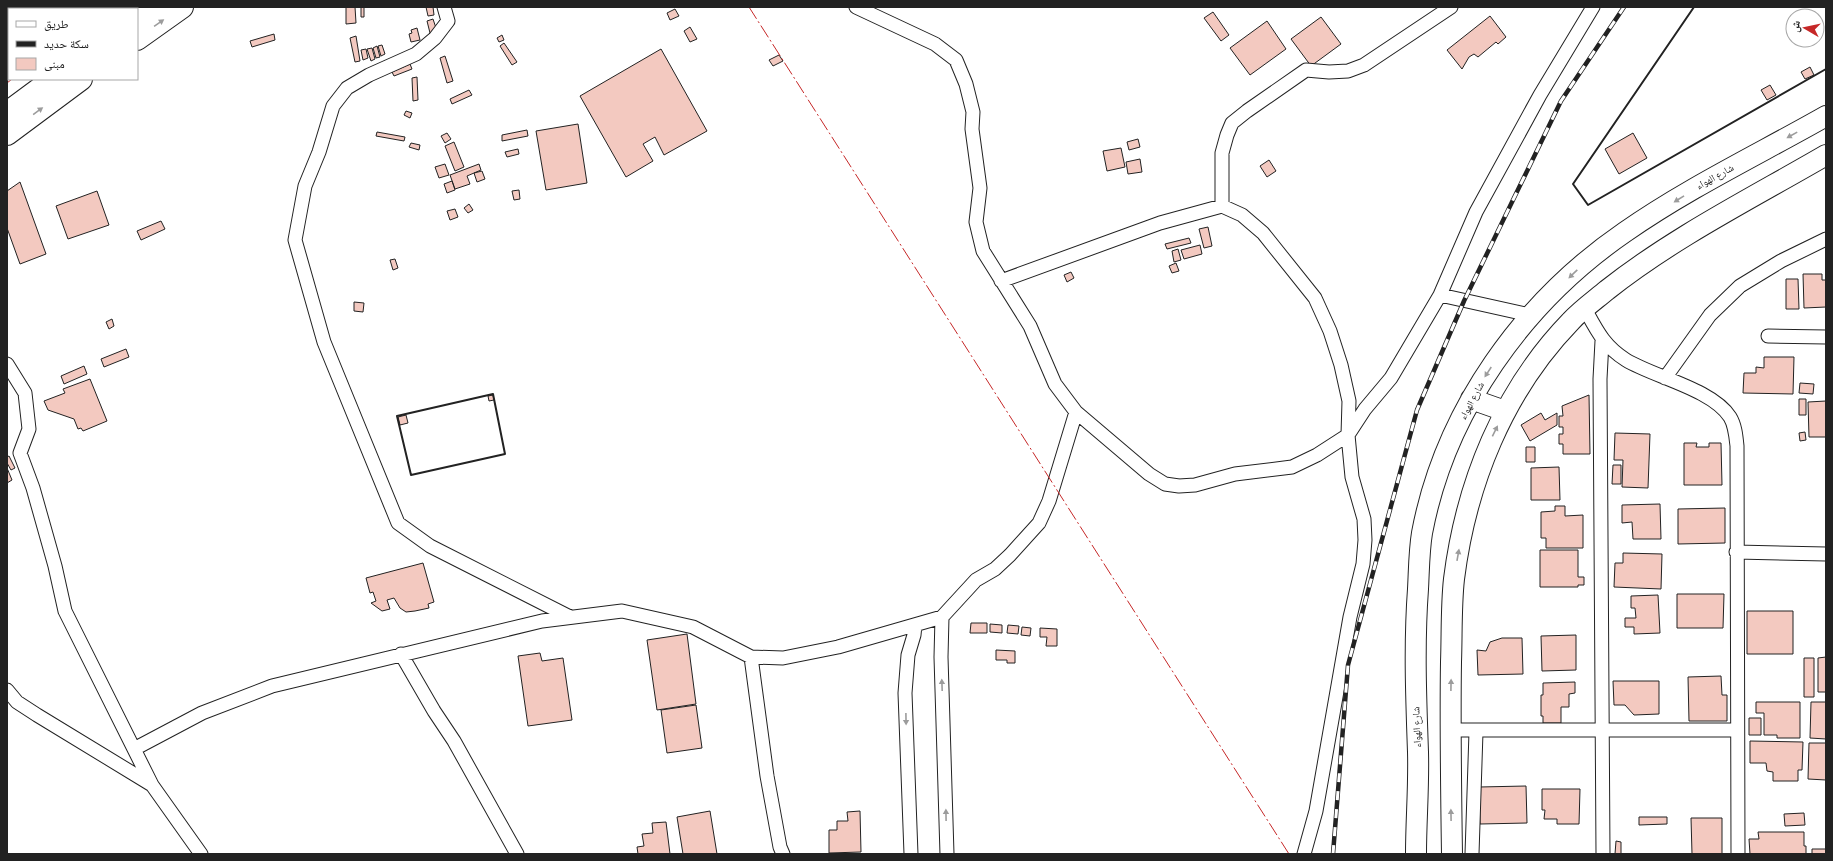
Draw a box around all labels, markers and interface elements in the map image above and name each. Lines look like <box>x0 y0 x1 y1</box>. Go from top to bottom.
legend <box>8 8 138 80</box>
north arrow <box>1785 8 1825 48</box>
text: طريق <box>44 17 69 31</box>
one-way arrow <box>154 19 165 27</box>
text: ش <box>1788 19 1804 33</box>
text: سكة حديد <box>44 37 89 51</box>
text: مبنى <box>44 57 65 71</box>
one-way arrow <box>33 106 44 115</box>
one-way arrow <box>1786 132 1798 139</box>
street label: شارع الهواء <box>1694 162 1736 192</box>
one-way arrow <box>1673 195 1684 202</box>
one-way arrow <box>1568 269 1578 279</box>
one-way arrow <box>1484 367 1492 377</box>
street label: شارع الهواء <box>1457 380 1487 422</box>
one-way arrow <box>1492 426 1498 437</box>
one-way arrow <box>1455 549 1461 562</box>
one-way arrow <box>939 678 945 691</box>
one-way arrow <box>1448 678 1454 691</box>
street label: شارع الهواء <box>1410 706 1424 748</box>
one-way arrow <box>903 713 909 726</box>
one-way arrow <box>943 808 949 821</box>
one-way arrow <box>1448 808 1454 821</box>

